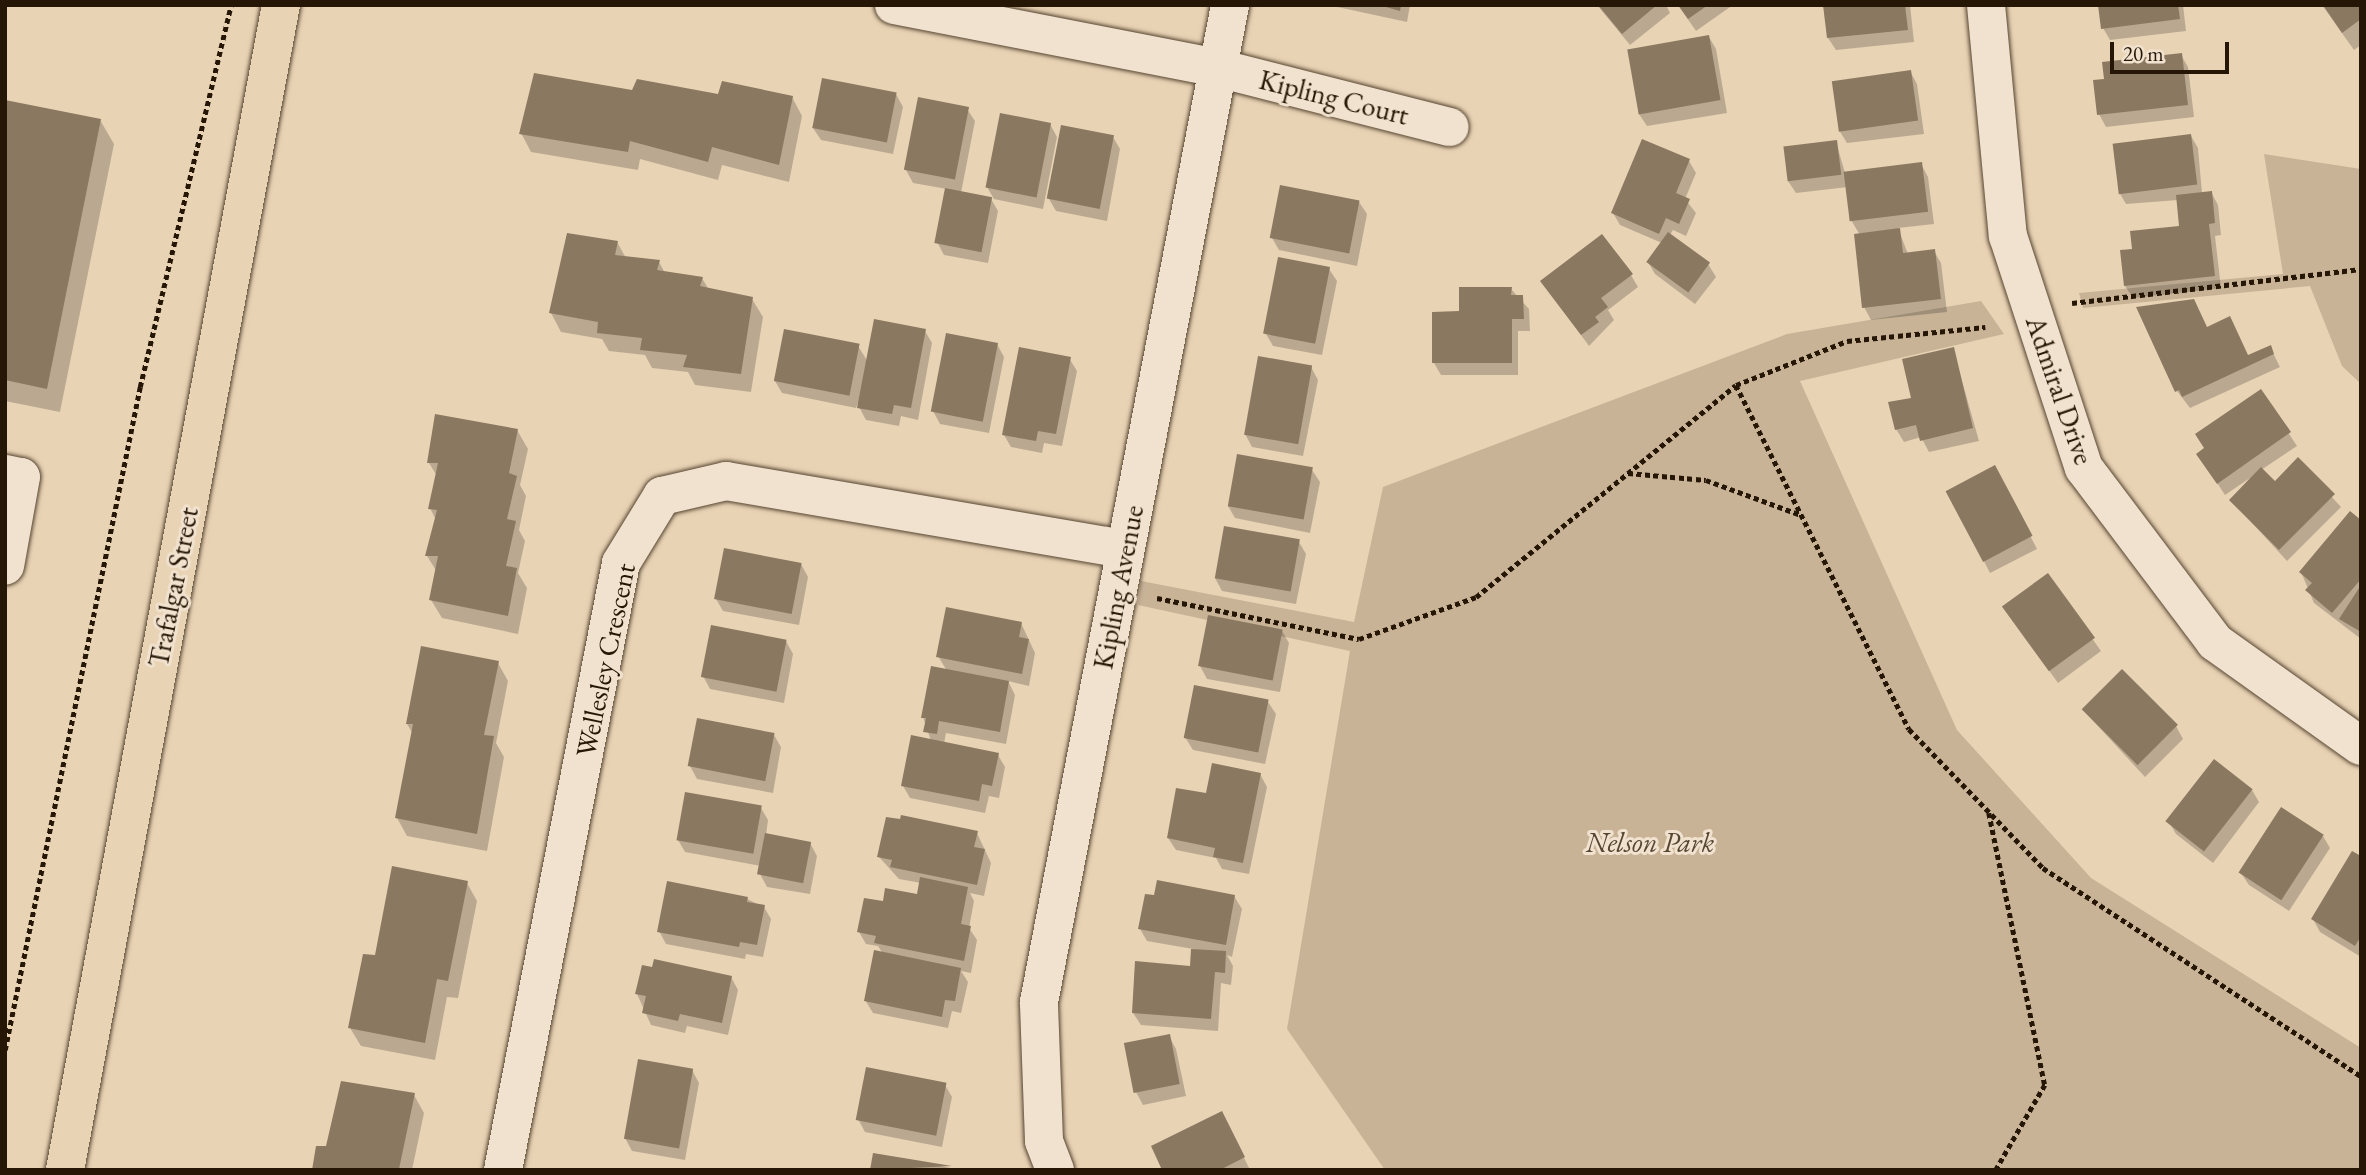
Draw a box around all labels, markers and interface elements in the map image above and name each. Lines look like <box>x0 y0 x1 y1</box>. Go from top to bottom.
scale bar <box>2114 28 2233 72</box>
text: 20 m <box>2123 40 2164 67</box>
street label: Kipling Court <box>1256 62 1412 132</box>
street label: Admiral Drive <box>2019 311 2101 469</box>
street label: Kipling Avenue <box>1086 502 1150 672</box>
street label: Trafalgar Street <box>141 504 205 670</box>
street label: Wellesley Crescent <box>568 560 642 760</box>
park label: Nelson Park <box>1586 825 1714 859</box>

